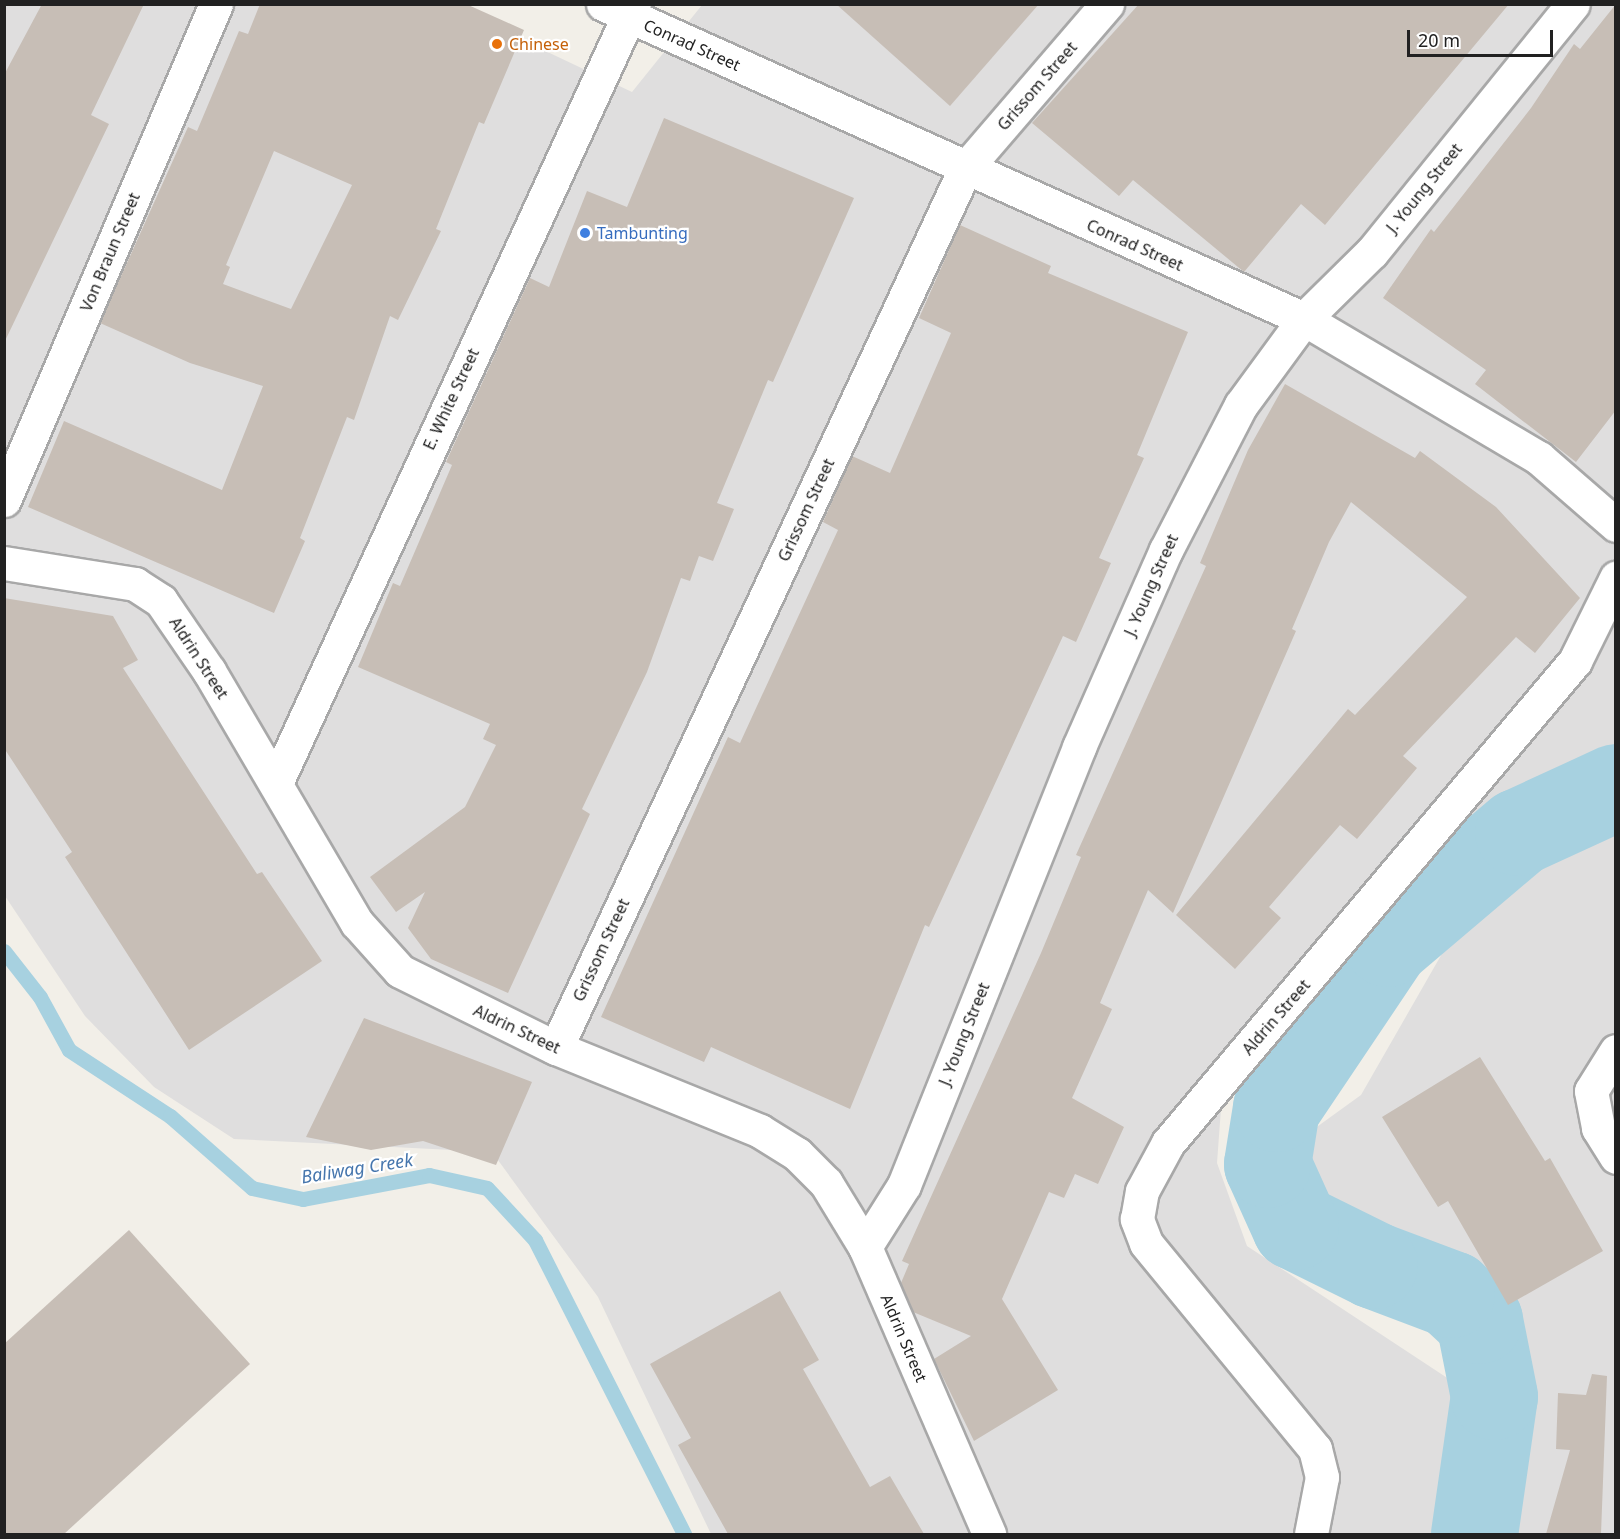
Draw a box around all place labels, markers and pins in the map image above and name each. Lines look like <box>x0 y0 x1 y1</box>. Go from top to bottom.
place label: Chinese <box>509 34 569 54</box>
marker: Chinese <box>490 37 504 51</box>
place label: Tambunting <box>597 223 688 243</box>
marker: Tambunting <box>578 226 592 240</box>

